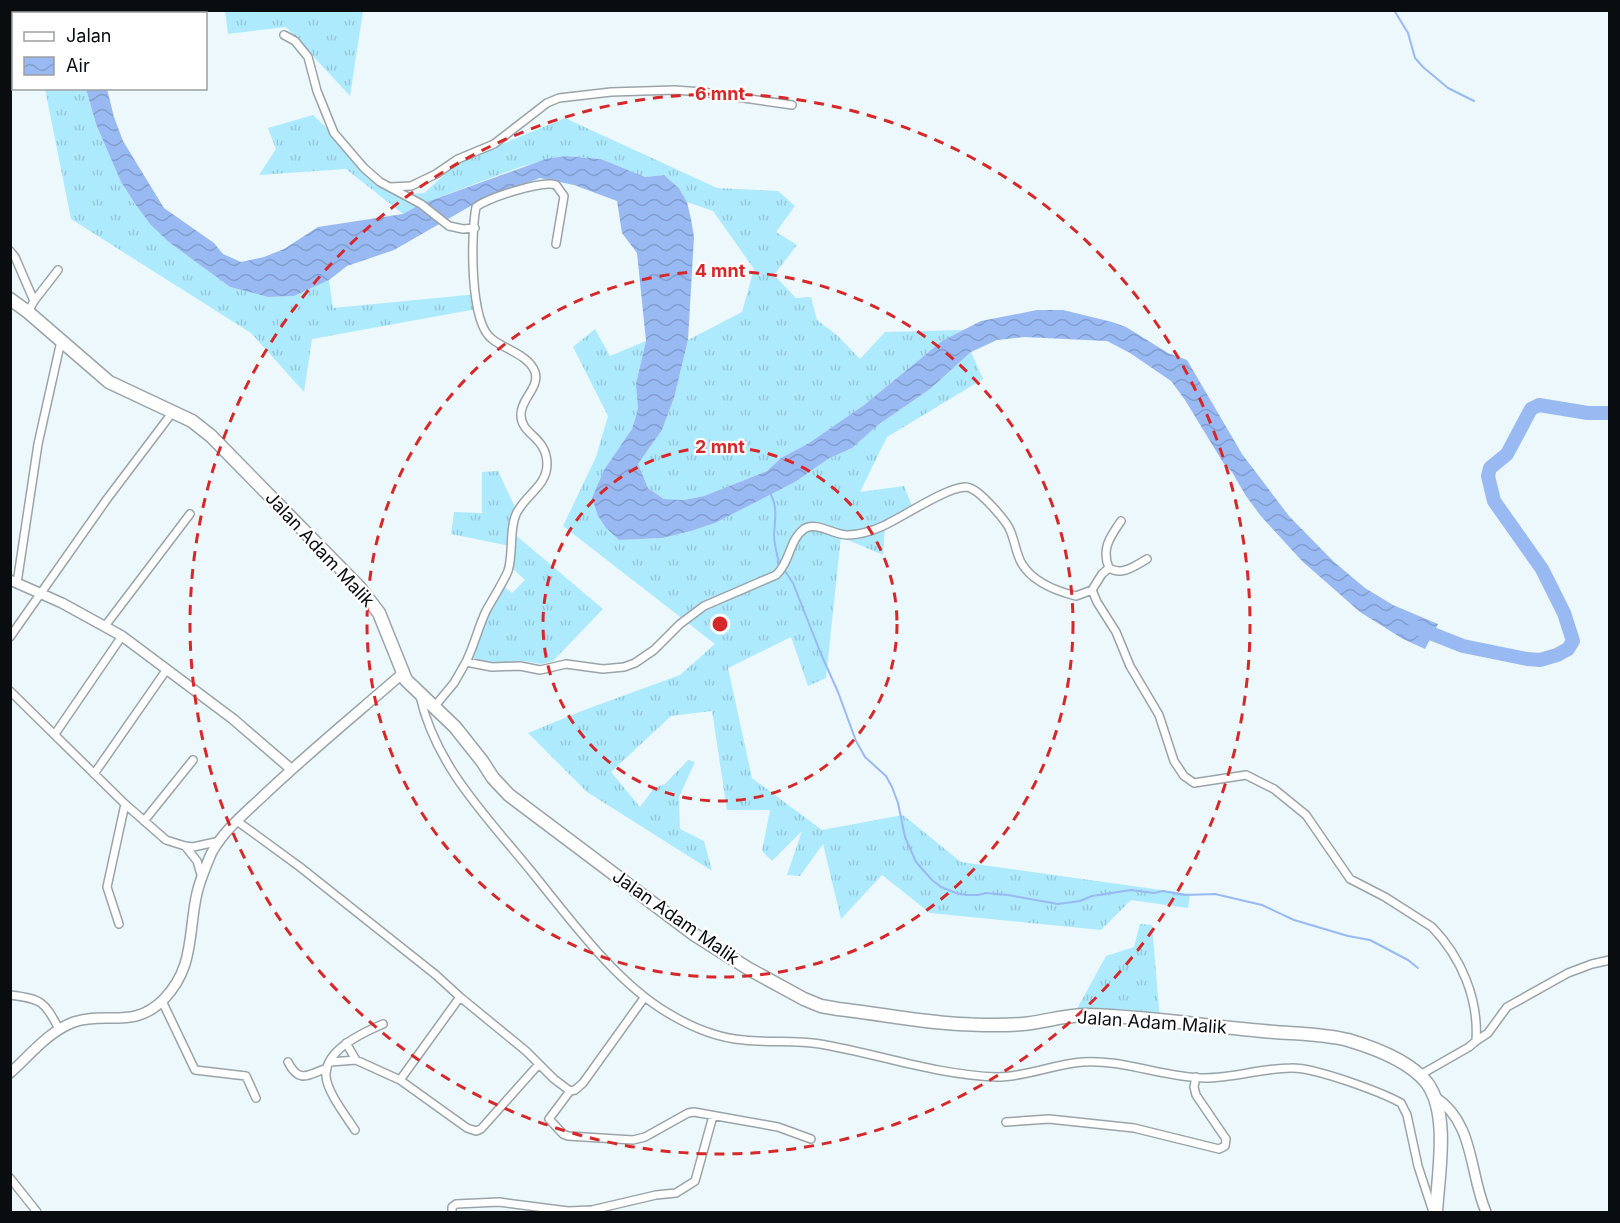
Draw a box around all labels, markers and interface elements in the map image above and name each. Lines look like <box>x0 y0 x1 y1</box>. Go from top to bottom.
legend <box>12 12 207 90</box>
text: Jalan <box>66 25 111 46</box>
text: Air <box>66 55 90 76</box>
text: 6 mnt <box>695 83 745 104</box>
text: 4 mnt <box>695 260 746 281</box>
text: 2 mnt <box>695 436 745 457</box>
street label: Jalan Adam Malik <box>261 487 379 611</box>
centre of rings <box>710 614 730 634</box>
street label: Jalan Adam Malik <box>609 865 744 969</box>
street label: Jalan Adam Malik <box>1077 1006 1228 1038</box>

